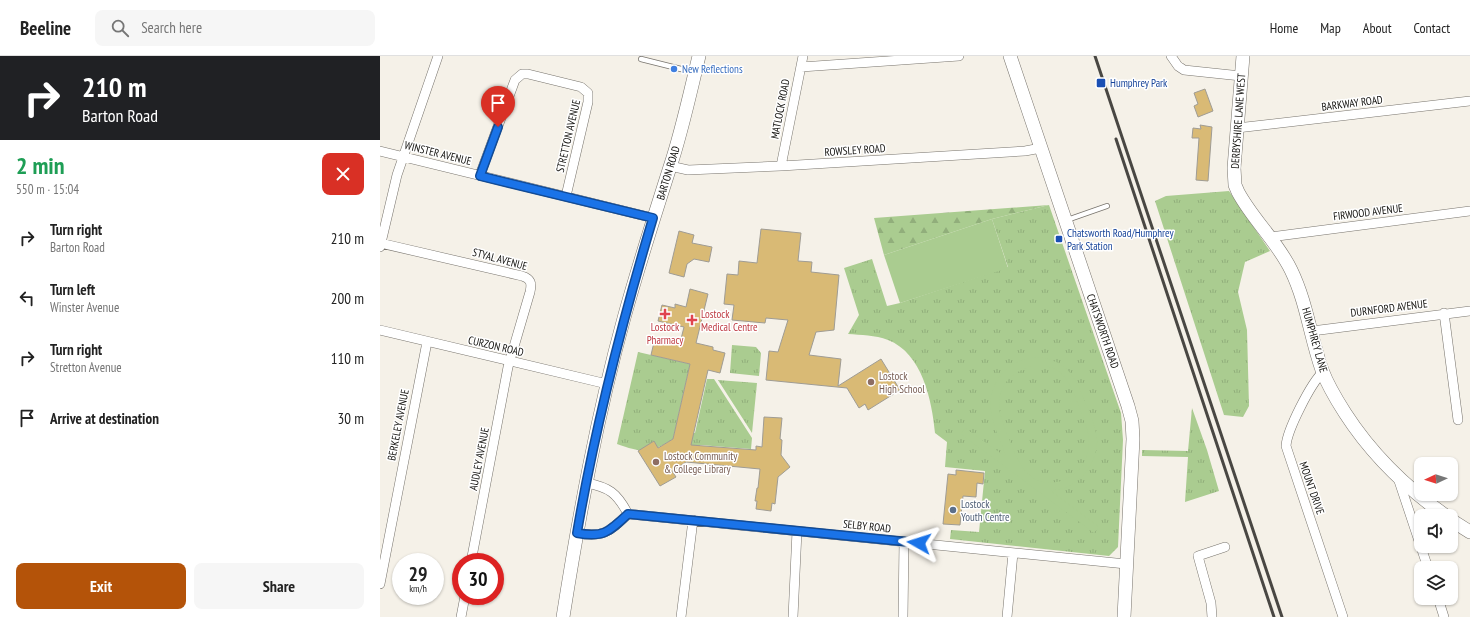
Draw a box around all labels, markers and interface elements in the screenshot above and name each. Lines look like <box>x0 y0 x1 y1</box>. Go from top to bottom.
search box <box>95 10 375 46</box>
text: Beeline <box>20 16 71 40</box>
icon: search <box>109 17 131 39</box>
text: Search here <box>141 18 202 37</box>
text: Home <box>1270 19 1298 37</box>
text: Map <box>1320 19 1341 37</box>
text: About <box>1363 19 1392 37</box>
text: Contact <box>1414 19 1450 37</box>
place label: New Reflections <box>682 62 743 76</box>
marker: New Reflections <box>669 64 679 74</box>
text: 210 m <box>82 68 146 105</box>
icon: right <box>16 72 68 124</box>
street label: DERBYSHIRE LANE WEST <box>1228 73 1248 169</box>
place label: Humphrey Park <box>1110 76 1168 90</box>
marker: Humphrey Park <box>1095 77 1107 89</box>
street label: MATLOCK ROAD <box>767 78 793 140</box>
pin <box>481 86 515 127</box>
icon: arrive <box>487 92 509 114</box>
street label: BARKWAY ROAD <box>1321 92 1384 114</box>
street label: STRETTON AVENUE <box>553 98 583 174</box>
text: Barton Road <box>82 104 158 127</box>
street label: WINSTER AVENUE <box>403 138 473 168</box>
street label: ROWSLEY ROAD <box>824 141 886 159</box>
street label: BARTON ROAD <box>653 144 683 202</box>
text: 2 min <box>16 150 64 181</box>
button: close <box>322 153 364 195</box>
text: 550 m · 15:04 <box>16 181 79 198</box>
street label: FIRWOOD AVENUE <box>1332 201 1404 223</box>
text: Turn right <box>50 220 102 239</box>
place label: Chatsworth Road/Humphrey Park Station <box>1067 226 1174 253</box>
icon: right <box>16 227 38 249</box>
text: 210 m <box>331 229 364 248</box>
marker: Chatsworth Road/Humphrey Park Station <box>1054 234 1064 244</box>
text: Barton Road <box>50 239 105 256</box>
street label: STYAL AVENUE <box>471 245 529 273</box>
text: Turn left <box>50 280 95 299</box>
icon: left <box>16 287 38 309</box>
text: 200 m <box>331 289 364 308</box>
street label: CHATSWORTH ROAD <box>1084 292 1122 370</box>
street label: DURNFORD AVENUE <box>1350 296 1429 320</box>
text: Winster Avenue <box>50 299 119 316</box>
street label: HUMPHREY LANE <box>1299 306 1331 374</box>
place label: Lostock Medical Centre <box>701 307 758 334</box>
marker: Lostock Pharmacy <box>660 309 670 319</box>
marker: Lostock Medical Centre <box>686 314 698 326</box>
place label: Lostock Pharmacy <box>647 320 684 347</box>
street label: CURZON ROAD <box>467 333 525 359</box>
text: Turn right <box>50 340 102 359</box>
icon: right <box>16 347 38 369</box>
text: 110 m <box>331 349 364 368</box>
text: Stretton Avenue <box>50 359 122 376</box>
place label: Lostock High School <box>879 369 925 396</box>
marker: Lostock High School <box>866 377 876 387</box>
street label: BERKELEY AVENUE <box>384 388 412 462</box>
icon: arrive <box>16 407 38 429</box>
text: Arrive at destination <box>50 409 159 428</box>
text: 30 m <box>338 409 364 428</box>
street label: AUDLEY AVENUE <box>466 426 492 492</box>
place label: Lostock Community & College Library <box>664 449 738 476</box>
marker: Lostock Community & College Library <box>651 457 661 467</box>
north arrow <box>1414 457 1458 501</box>
map controls <box>1414 457 1458 605</box>
street label: MOUNT DRIVE <box>1296 460 1328 517</box>
place label: Lostock Youth Centre <box>961 497 1010 524</box>
marker: Lostock Youth Centre <box>948 505 958 515</box>
button: sound <box>1414 509 1458 553</box>
street label: SELBY ROAD <box>842 517 892 535</box>
position arrow <box>898 522 940 564</box>
speed limit sign: 30 <box>452 553 504 605</box>
text: 29 <box>408 561 428 587</box>
button: layers <box>1414 561 1458 605</box>
button: Exit <box>16 563 186 609</box>
button: Share <box>194 563 364 609</box>
text: km/h <box>409 582 427 595</box>

